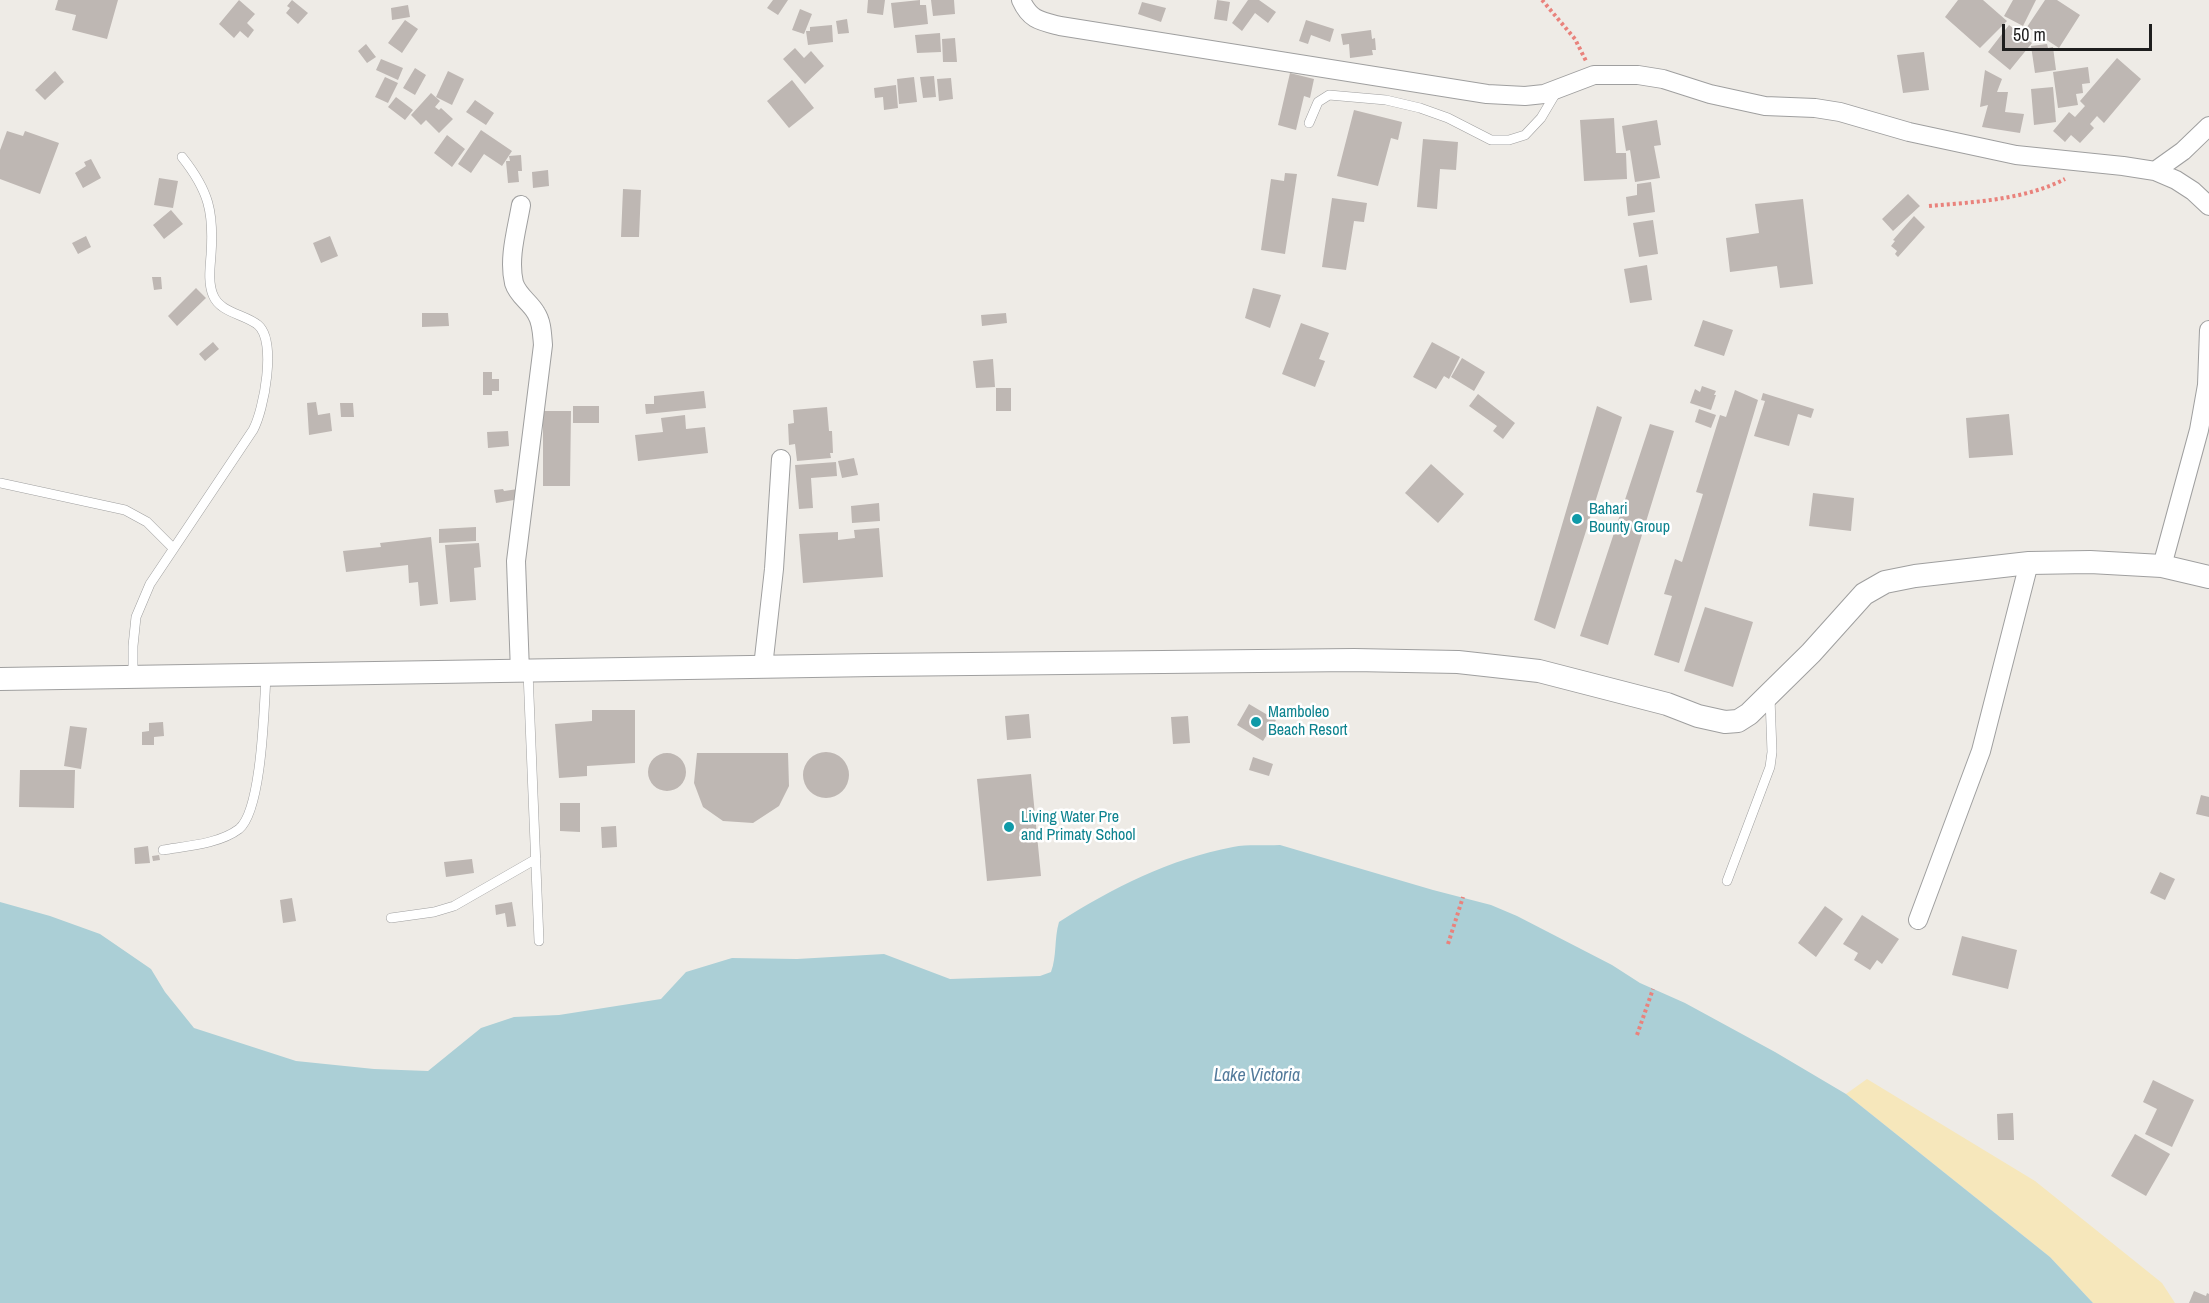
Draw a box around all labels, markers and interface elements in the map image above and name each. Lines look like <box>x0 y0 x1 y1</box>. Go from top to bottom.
scale bar <box>2005 12 2155 50</box>
text: 50 m <box>2013 22 2046 47</box>
place label: Bahari Bounty Group <box>1589 500 1670 538</box>
marker: Bahari Bounty Group <box>1570 512 1584 526</box>
place label: Mamboleo Beach Resort <box>1268 703 1347 741</box>
marker: Mamboleo Beach Resort <box>1249 715 1263 729</box>
place label: Living Water Pre and Primaty School <box>1021 808 1135 846</box>
marker: Living Water Pre and Primaty School <box>1002 820 1016 834</box>
water label: Lake Victoria <box>1214 1065 1300 1087</box>

